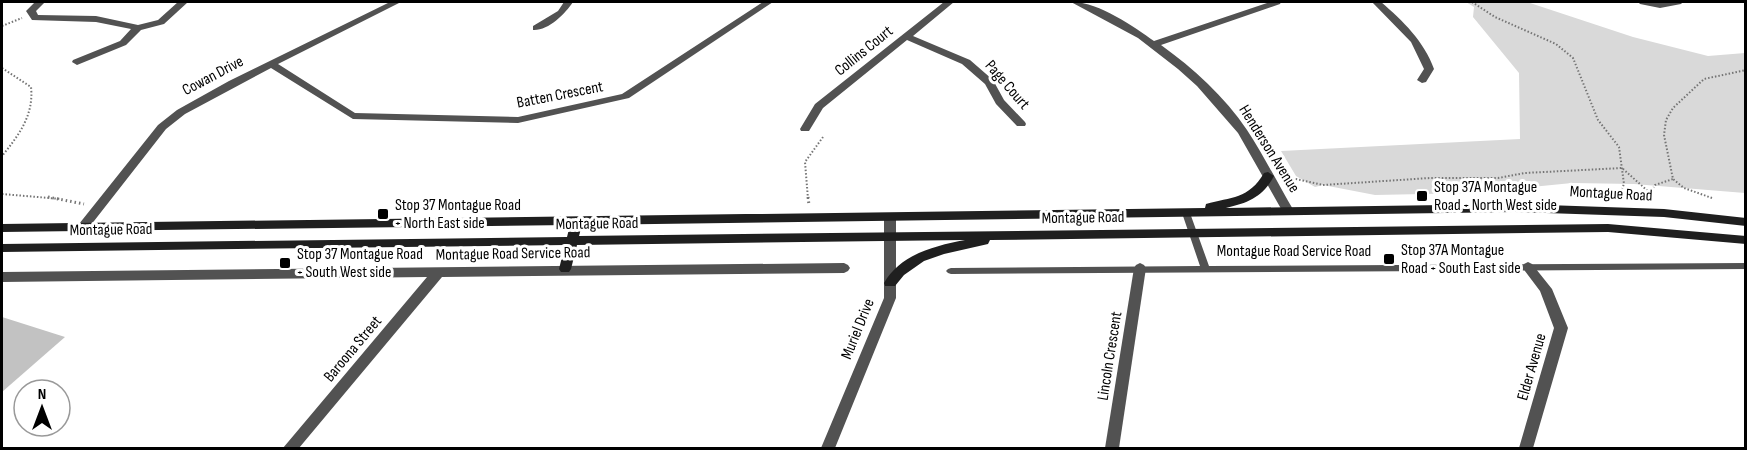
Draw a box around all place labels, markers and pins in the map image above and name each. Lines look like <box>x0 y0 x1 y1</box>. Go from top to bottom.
place label: Stop 37A Montague Road - North West side <box>1434 178 1557 215</box>
marker: Stop 37A Montague Road - North West side <box>1415 189 1429 203</box>
place label: Stop 37 Montague Road - North East side <box>395 196 521 233</box>
marker: Stop 37 Montague Road - North East side <box>376 207 390 221</box>
place label: Stop 37A Montague Road - South East side <box>1401 241 1521 278</box>
place label: Stop 37 Montague Road - South West side <box>297 245 423 282</box>
marker: Stop 37A Montague Road - South East side <box>1382 252 1396 266</box>
marker: Stop 37 Montague Road - South West side <box>278 256 292 270</box>

